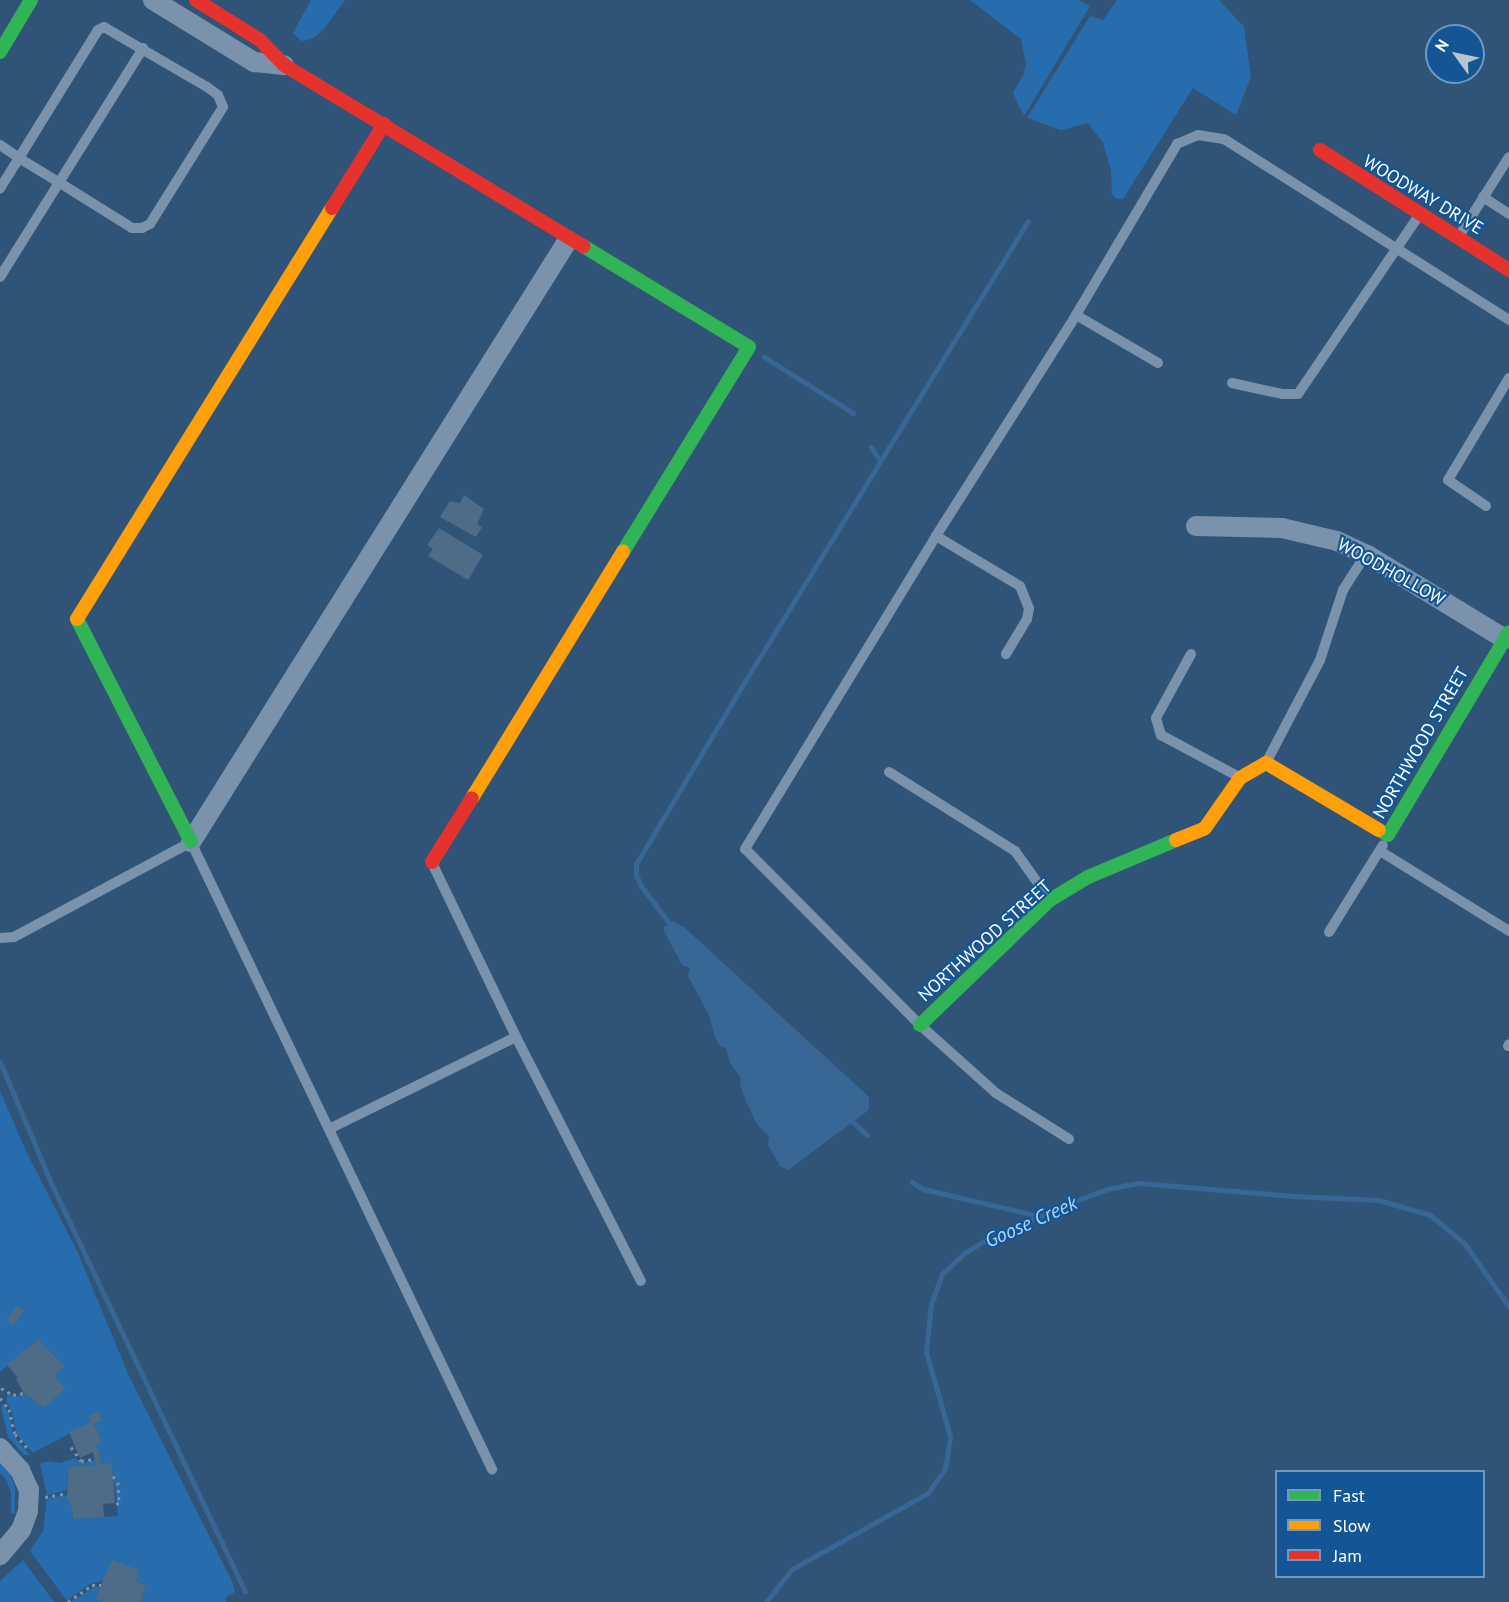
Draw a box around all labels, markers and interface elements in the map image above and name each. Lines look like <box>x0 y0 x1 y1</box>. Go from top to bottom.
north arrow <box>1425 24 1485 84</box>
text: N <box>1430 35 1453 55</box>
street label: WOODWAY DRIVE <box>1359 151 1487 239</box>
street label: WOODHOLLOW <box>1333 534 1449 610</box>
street label: NORTHWOOD STREET <box>1369 663 1473 823</box>
street label: NORTHWOOD STREET <box>914 876 1056 1006</box>
water label: Goose Creek <box>981 1191 1081 1253</box>
legend <box>1275 1470 1485 1578</box>
text: Fast <box>1333 1484 1365 1507</box>
text: Slow <box>1333 1514 1371 1537</box>
text: Jam <box>1333 1544 1362 1567</box>

